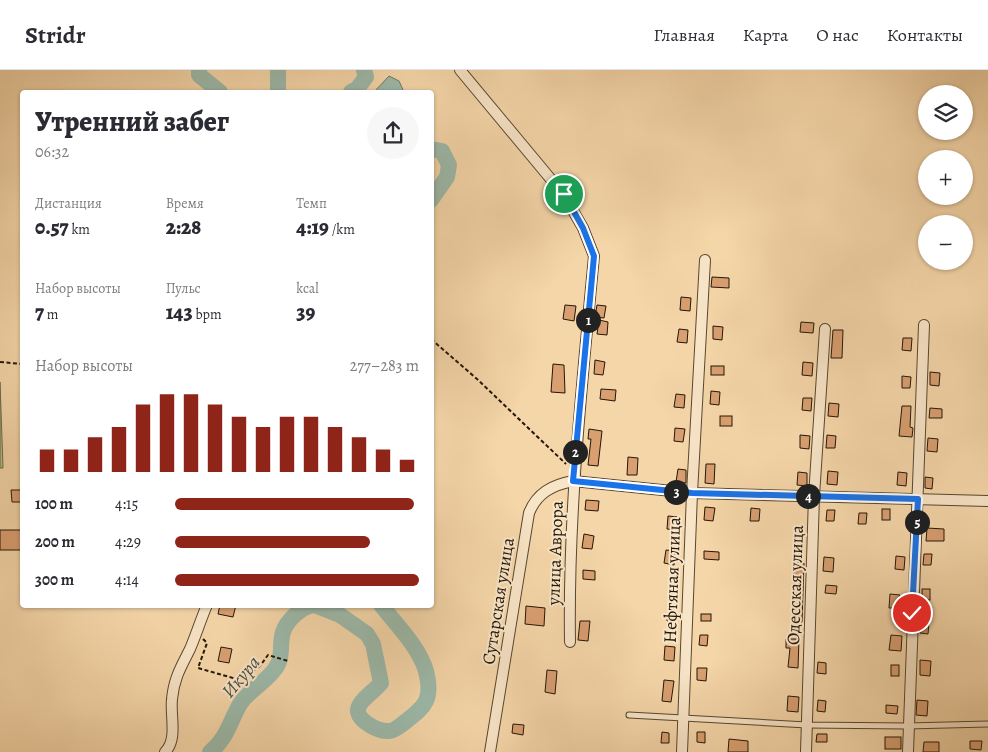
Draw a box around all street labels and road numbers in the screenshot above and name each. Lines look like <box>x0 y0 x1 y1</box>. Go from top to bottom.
street label: улица Аврора <box>541 500 569 607</box>
street label: Нефтяная улица <box>658 516 686 643</box>
street label: Одесская улица <box>781 524 809 646</box>
street label: Сутарская улица <box>476 535 520 666</box>

